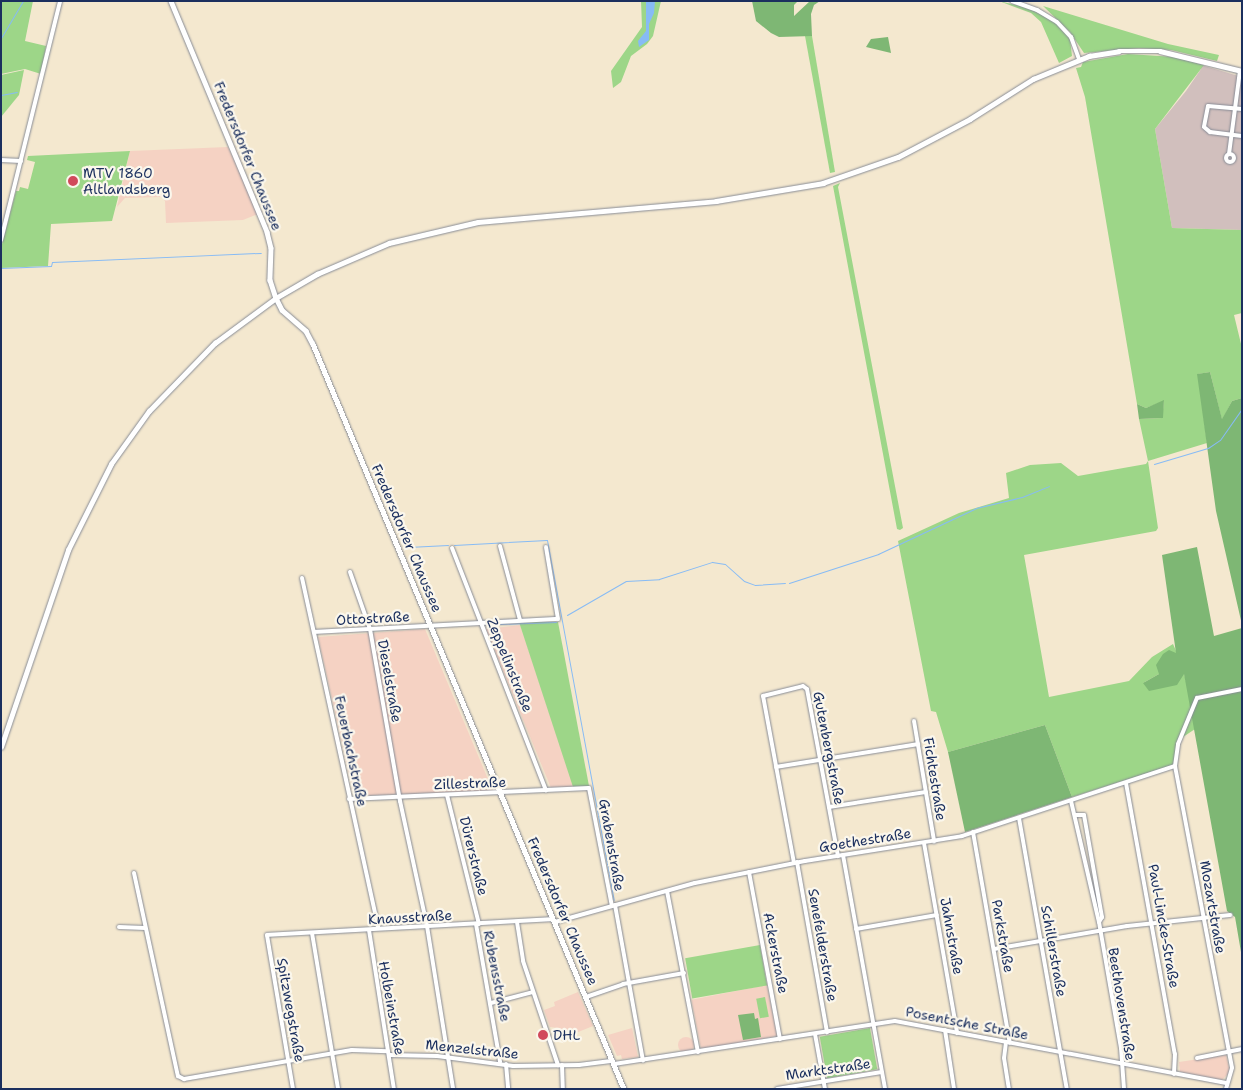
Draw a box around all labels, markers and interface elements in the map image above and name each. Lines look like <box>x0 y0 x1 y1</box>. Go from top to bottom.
street label: Fredersdorfer Chaussee <box>210 79 286 233</box>
place label: MTV 1860 Altlandsberg <box>83 165 170 198</box>
marker: MTV 1860 Altlandsberg <box>67 175 79 187</box>
street label: Fredersdorfer Chaussee <box>368 461 446 615</box>
street label: Ottostraße <box>336 608 410 628</box>
street label: Zeppelinstraße <box>484 616 536 714</box>
street label: Dieselstraße <box>374 638 406 724</box>
street label: Gutenbergstraße <box>810 690 848 806</box>
street label: Feuerbachstraße <box>331 694 371 808</box>
street label: Fichtestraße <box>920 736 950 822</box>
street label: Zillestraße <box>434 773 506 793</box>
street label: Grabenstraße <box>596 797 628 893</box>
street label: Dürerstraße <box>456 815 492 897</box>
street label: Goethestraße <box>818 824 912 856</box>
street label: Fredersdorfer Chaussee <box>524 834 602 988</box>
street label: Mozartstraße <box>1197 859 1229 955</box>
street label: Paul-Lincke-Straße <box>1145 863 1183 989</box>
street label: Senefelderstraße <box>805 887 841 1003</box>
street label: Jahnstraße <box>937 896 967 976</box>
street label: Parkstraße <box>988 898 1018 974</box>
street label: Schillerstraße <box>1038 904 1070 998</box>
street label: Knausstraße <box>367 906 453 928</box>
street label: Ackerstraße <box>760 911 792 995</box>
street label: Rubensstraße <box>480 929 514 1023</box>
street label: Beethovenstraße <box>1105 946 1139 1062</box>
street label: Spitzwegstraße <box>274 957 308 1063</box>
street label: Holbeinstraße <box>375 960 409 1056</box>
street label: Posentsche Straße <box>904 1003 1030 1043</box>
place label: DHL <box>553 1027 580 1043</box>
marker: DHL <box>537 1029 549 1041</box>
street label: Menzelstraße <box>425 1036 519 1062</box>
street label: Marktstraße <box>784 1055 872 1083</box>

